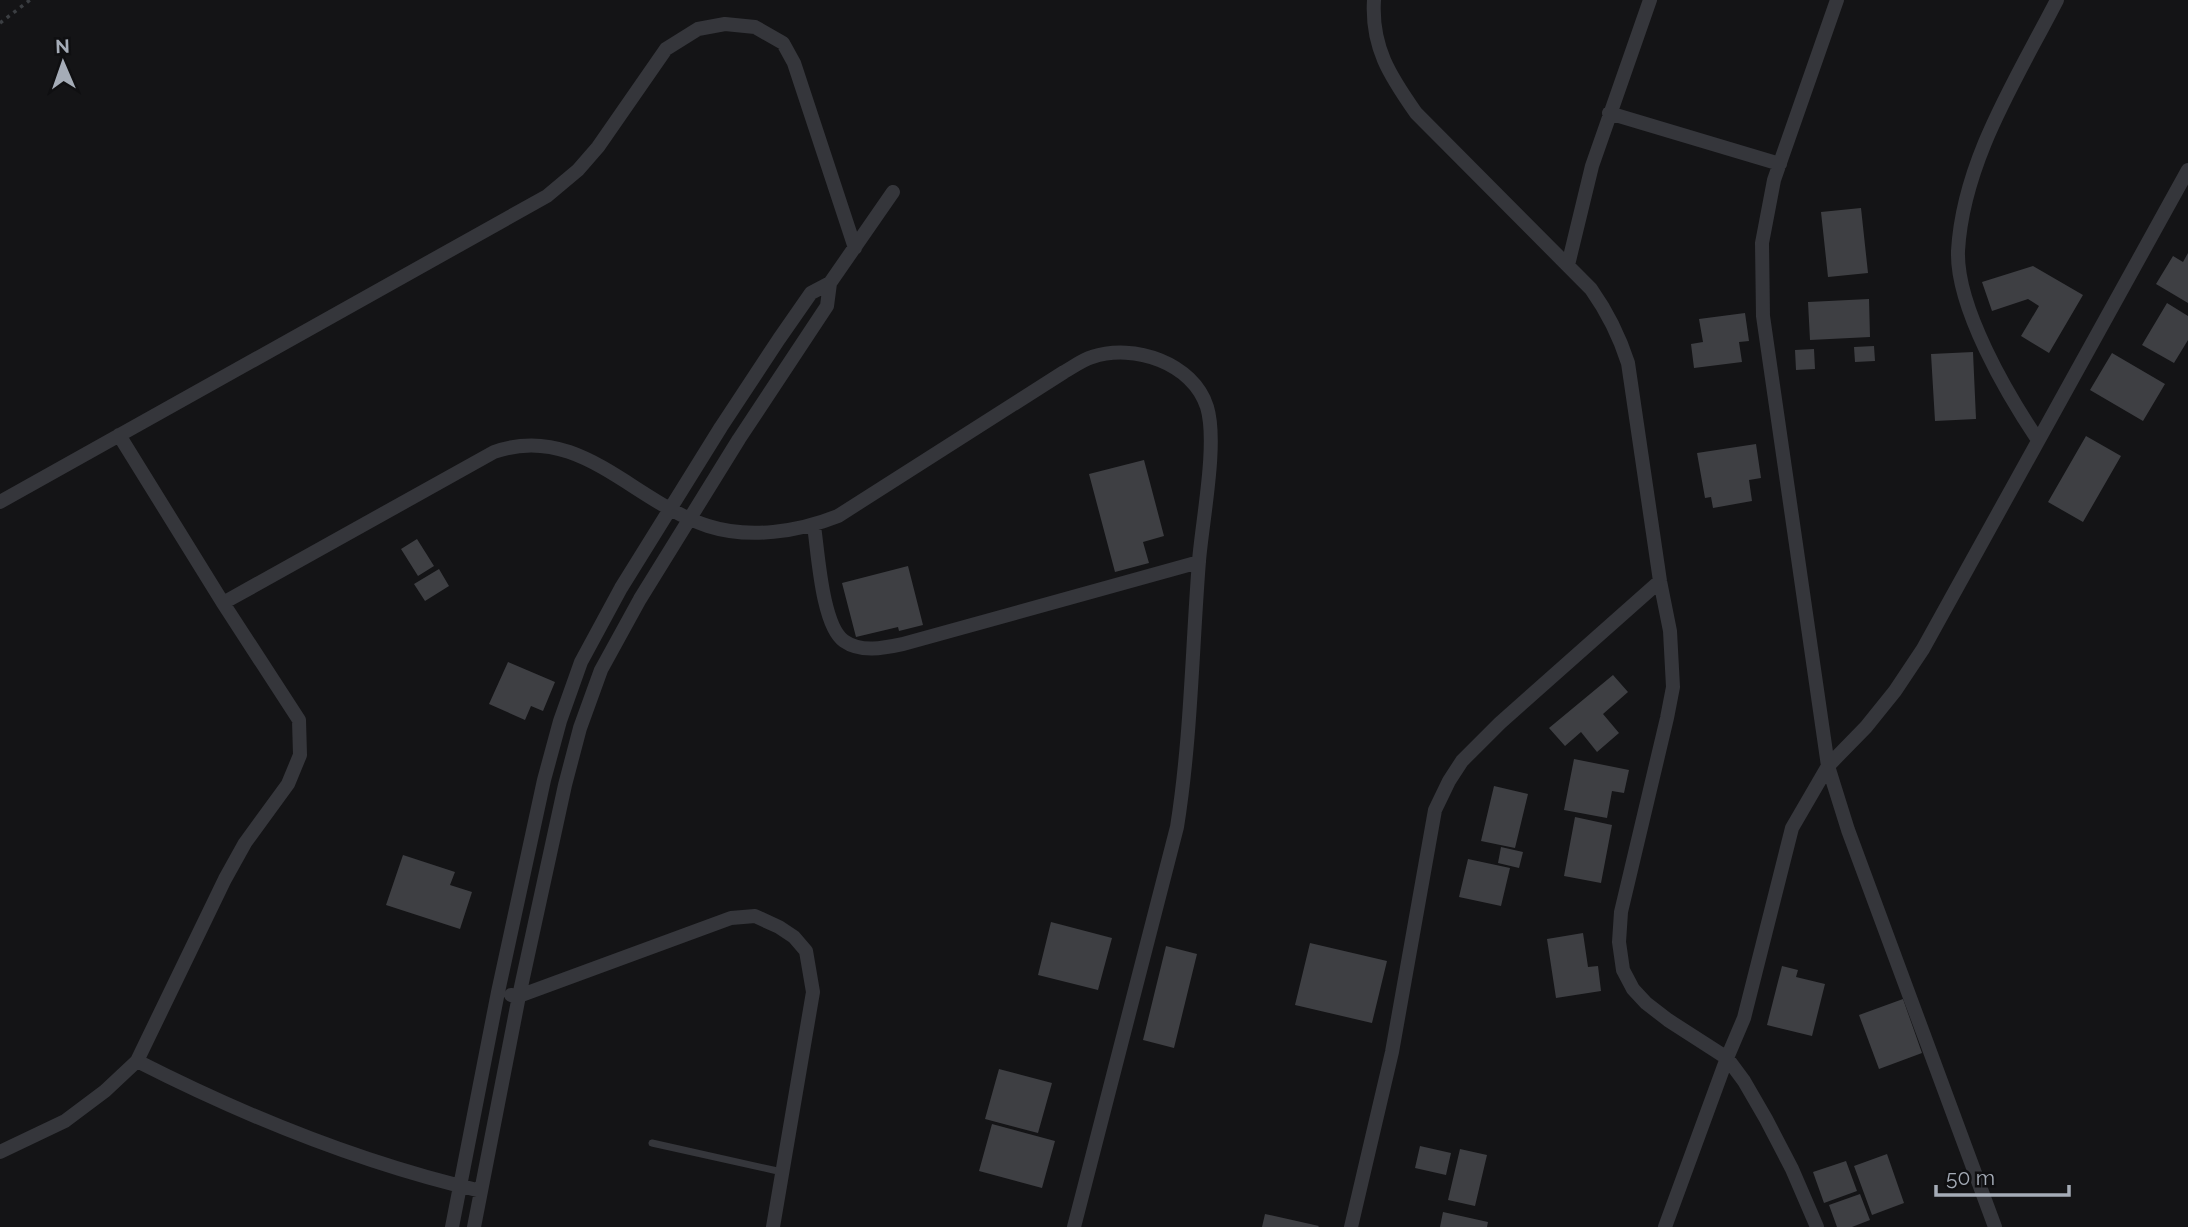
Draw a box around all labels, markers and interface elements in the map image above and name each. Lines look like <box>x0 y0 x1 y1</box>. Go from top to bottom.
north arrow <box>28 28 98 98</box>
text: N <box>55 35 70 57</box>
scale bar <box>1936 1154 2069 1198</box>
text: 50 m <box>1946 1165 1995 1190</box>

